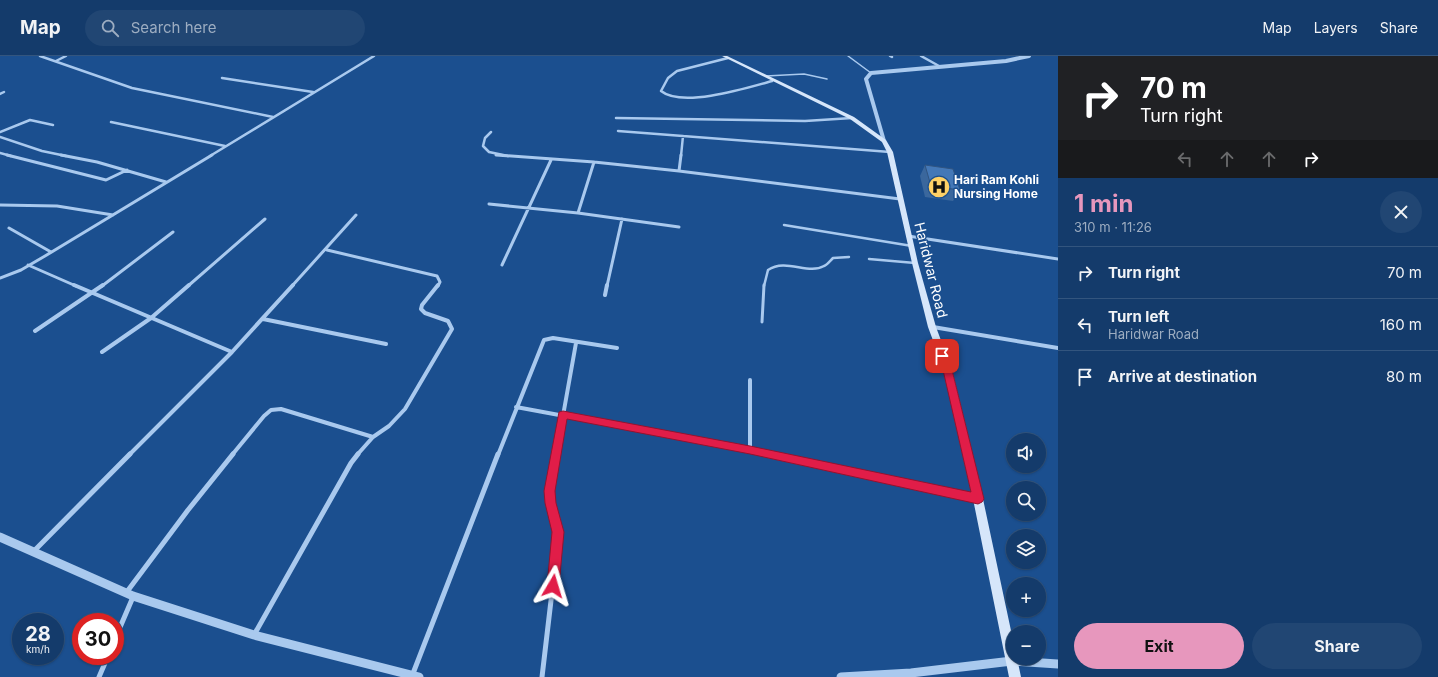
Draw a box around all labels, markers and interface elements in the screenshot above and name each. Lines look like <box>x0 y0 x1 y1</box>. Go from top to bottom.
search box <box>85 10 365 46</box>
text: Map <box>20 16 61 39</box>
icon: search <box>99 17 121 39</box>
text: Search here <box>131 18 216 37</box>
text: Map <box>1263 19 1292 36</box>
text: Layers <box>1314 19 1358 36</box>
text: Share <box>1380 19 1418 36</box>
text: 70 m <box>1140 71 1207 105</box>
icon: right <box>1074 72 1126 124</box>
text: Turn right <box>1140 105 1223 126</box>
icon: left <box>1174 148 1196 170</box>
icon: ahead <box>1216 148 1238 170</box>
icon: ahead <box>1258 148 1280 170</box>
icon: right <box>1300 148 1322 170</box>
place label: Hari Ram Kohli Nursing Home <box>954 172 1039 201</box>
hospital icon: Hari Ram Kohli Nursing Home <box>926 174 952 200</box>
text: 1 min <box>1074 189 1133 218</box>
button: close <box>1380 191 1422 233</box>
text: 310 m · 11:26 <box>1074 219 1152 235</box>
street label: Haridwar Road <box>911 220 952 319</box>
icon: right <box>1074 262 1096 284</box>
text: Turn right <box>1108 263 1180 282</box>
text: 70 m <box>1387 263 1422 282</box>
text: Turn left <box>1108 307 1169 326</box>
icon: left <box>1074 314 1096 336</box>
text: 160 m <box>1380 315 1422 334</box>
text: Haridwar Road <box>1108 326 1199 342</box>
pin <box>925 339 959 373</box>
icon: arrive <box>931 345 953 367</box>
icon: arrive <box>1074 366 1096 388</box>
text: Arrive at destination <box>1108 367 1257 386</box>
text: 80 m <box>1386 367 1422 386</box>
map controls <box>1006 433 1046 665</box>
button: sound <box>1006 433 1046 473</box>
button: search <box>1006 481 1046 521</box>
button: layers <box>1006 529 1046 569</box>
position arrow <box>532 565 574 607</box>
button: + <box>1006 577 1046 617</box>
speed limit sign: 30 <box>72 613 124 665</box>
text: 28 <box>25 622 51 646</box>
button: Exit <box>1074 623 1244 669</box>
button: Share <box>1252 623 1422 669</box>
button: − <box>1006 625 1046 665</box>
text: km/h <box>26 643 50 655</box>

